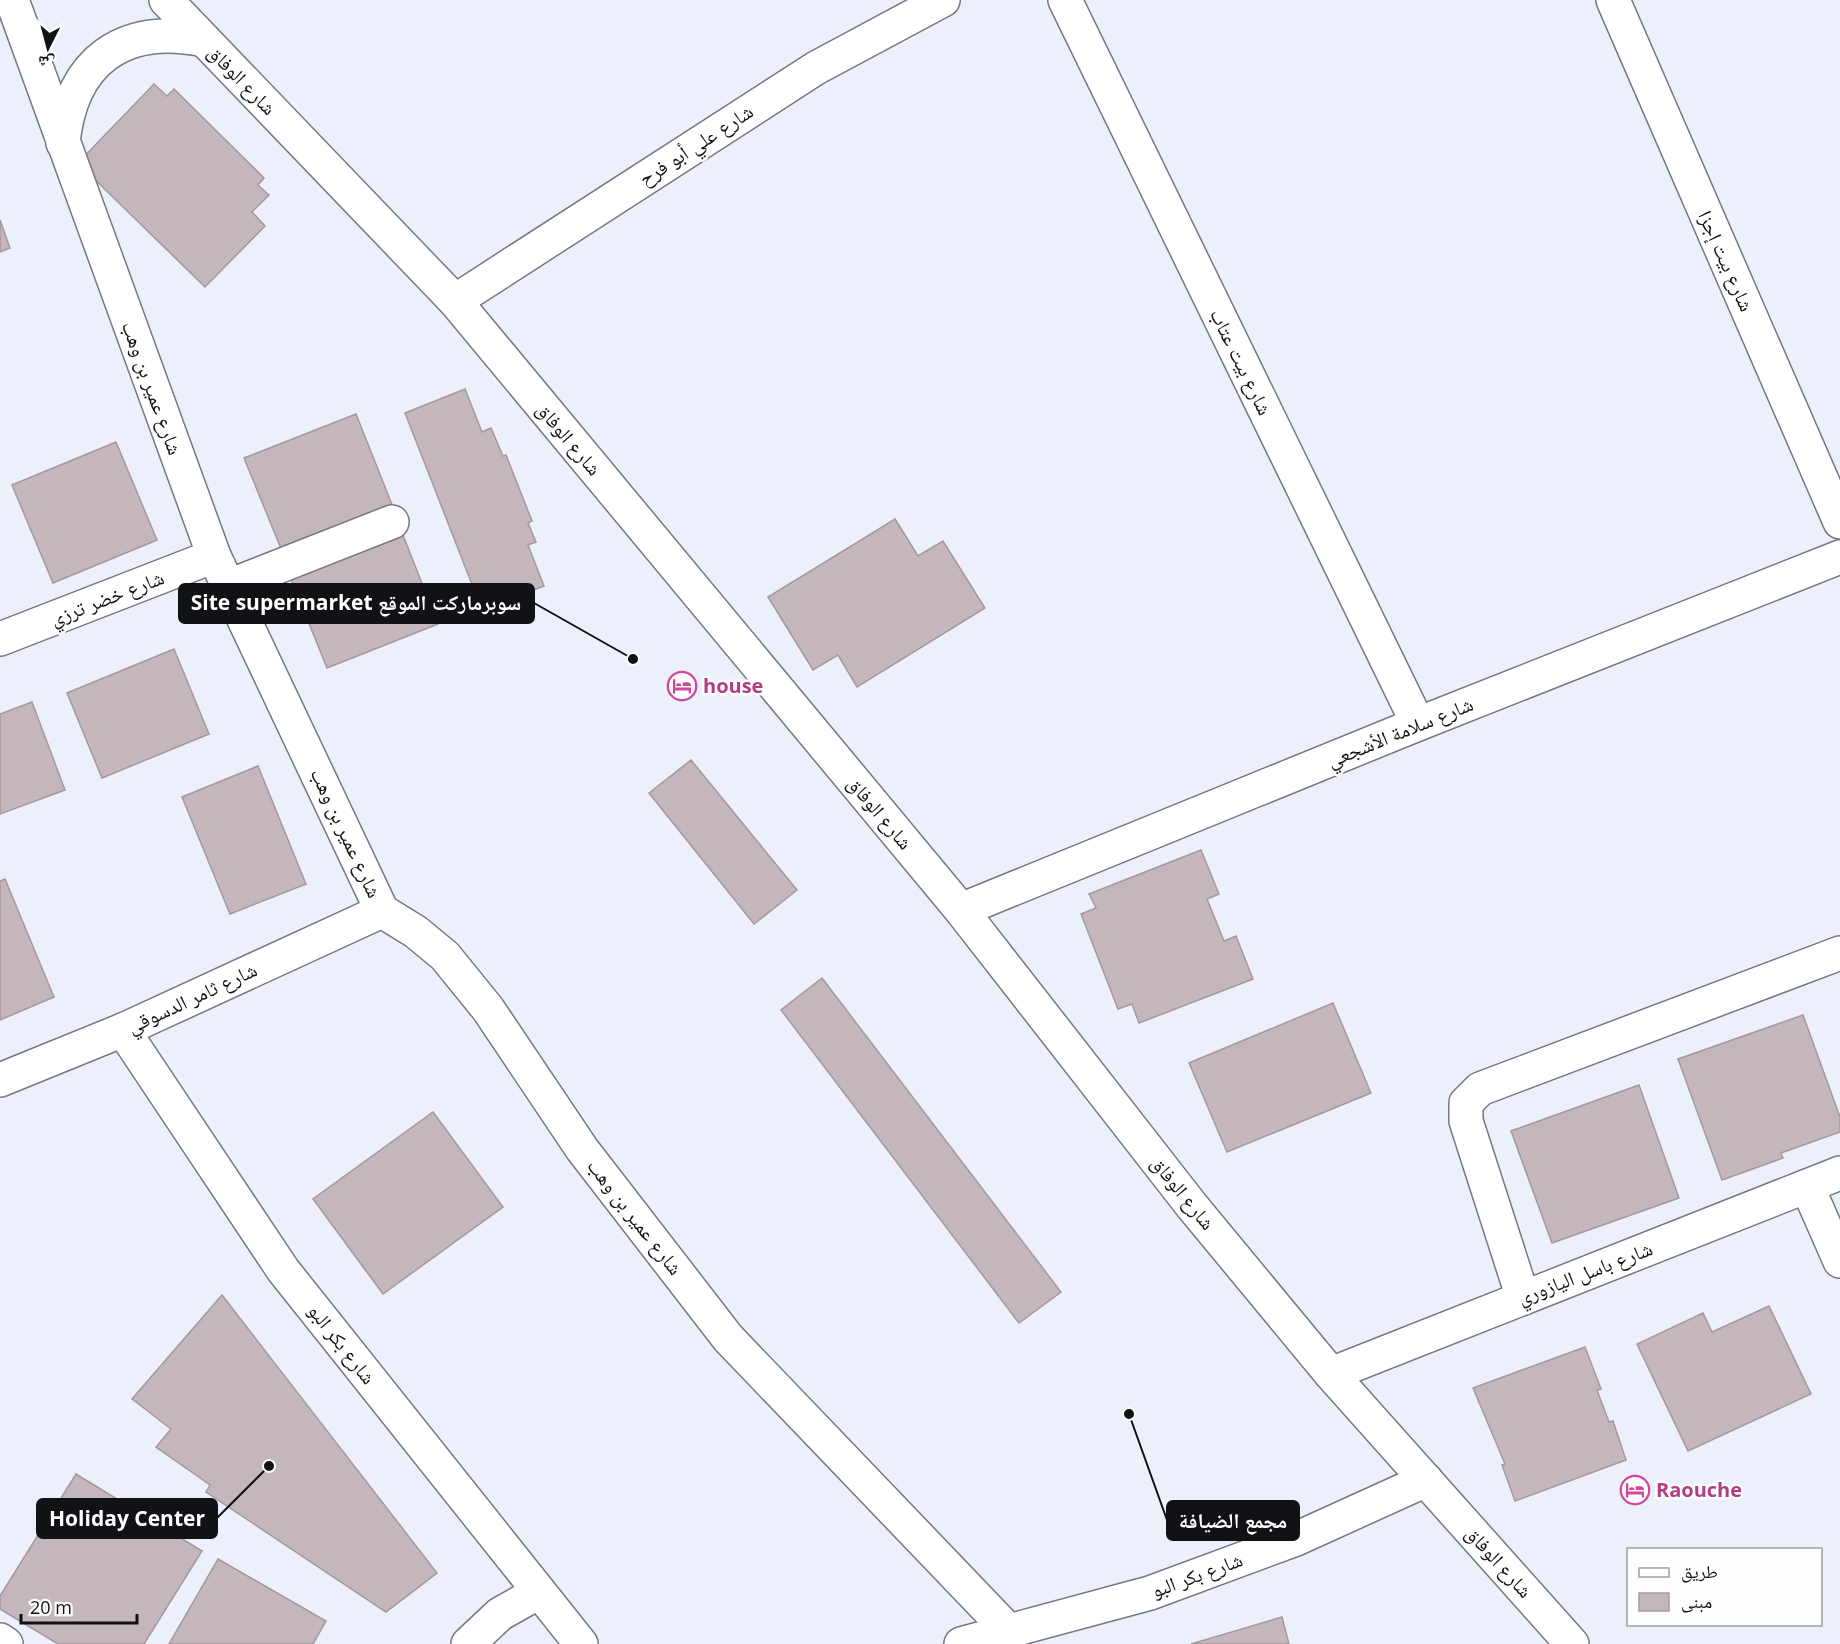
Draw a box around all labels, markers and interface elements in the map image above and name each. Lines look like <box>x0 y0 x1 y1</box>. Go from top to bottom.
north arrow <box>18 18 78 78</box>
street label: شارع الوفاق <box>202 39 283 121</box>
text: ش <box>37 51 56 75</box>
street label: شارع علي أبو فرح <box>633 98 760 194</box>
street label: شارع بيت إجزا <box>1691 206 1761 316</box>
street label: شارع بيت عتاب <box>1204 304 1279 419</box>
street label: شارع عمير بن وهب <box>116 317 189 458</box>
street label: شارع الوفاق <box>531 396 608 481</box>
street label: شارع خضر ترزي <box>46 563 169 634</box>
callout: Site supermarket سوبرماركت الموقع <box>179 584 534 623</box>
text: Site supermarket سوبرماركت الموقع <box>191 588 521 617</box>
hotel icon: house <box>666 670 698 702</box>
place label: house <box>703 672 763 699</box>
street label: شارع سلامة الأشجعي <box>1323 690 1478 776</box>
street label: شارع عمير بن وهب <box>305 764 388 902</box>
street label: شارع الوفاق <box>842 770 919 855</box>
street label: شارع ثامر الدسوقي <box>122 956 263 1042</box>
street label: شارع الوفاق <box>1145 1150 1222 1235</box>
street label: شارع عمير بن وهب <box>582 1153 689 1280</box>
street label: شارع باسل اليازوري <box>1514 1234 1657 1314</box>
street label: شارع بكر البو <box>302 1298 382 1390</box>
hotel icon: Raouche <box>1619 1474 1651 1506</box>
place label: Raouche <box>1656 1476 1742 1503</box>
callout: Holiday Center <box>37 1499 217 1538</box>
callout: مجمع الضيافة <box>1167 1501 1299 1540</box>
text: Holiday Center <box>49 1504 205 1532</box>
text: مجمع الضيافة <box>1179 1506 1287 1535</box>
street label: شارع الوفاق <box>1460 1520 1539 1603</box>
street label: شارع بكر البو <box>1147 1546 1246 1604</box>
legend <box>1627 1548 1822 1626</box>
text: طريق <box>1681 1559 1718 1583</box>
scale bar <box>21 1587 136 1625</box>
text: مبنى <box>1681 1589 1712 1613</box>
text: 20 m <box>30 1595 72 1619</box>

